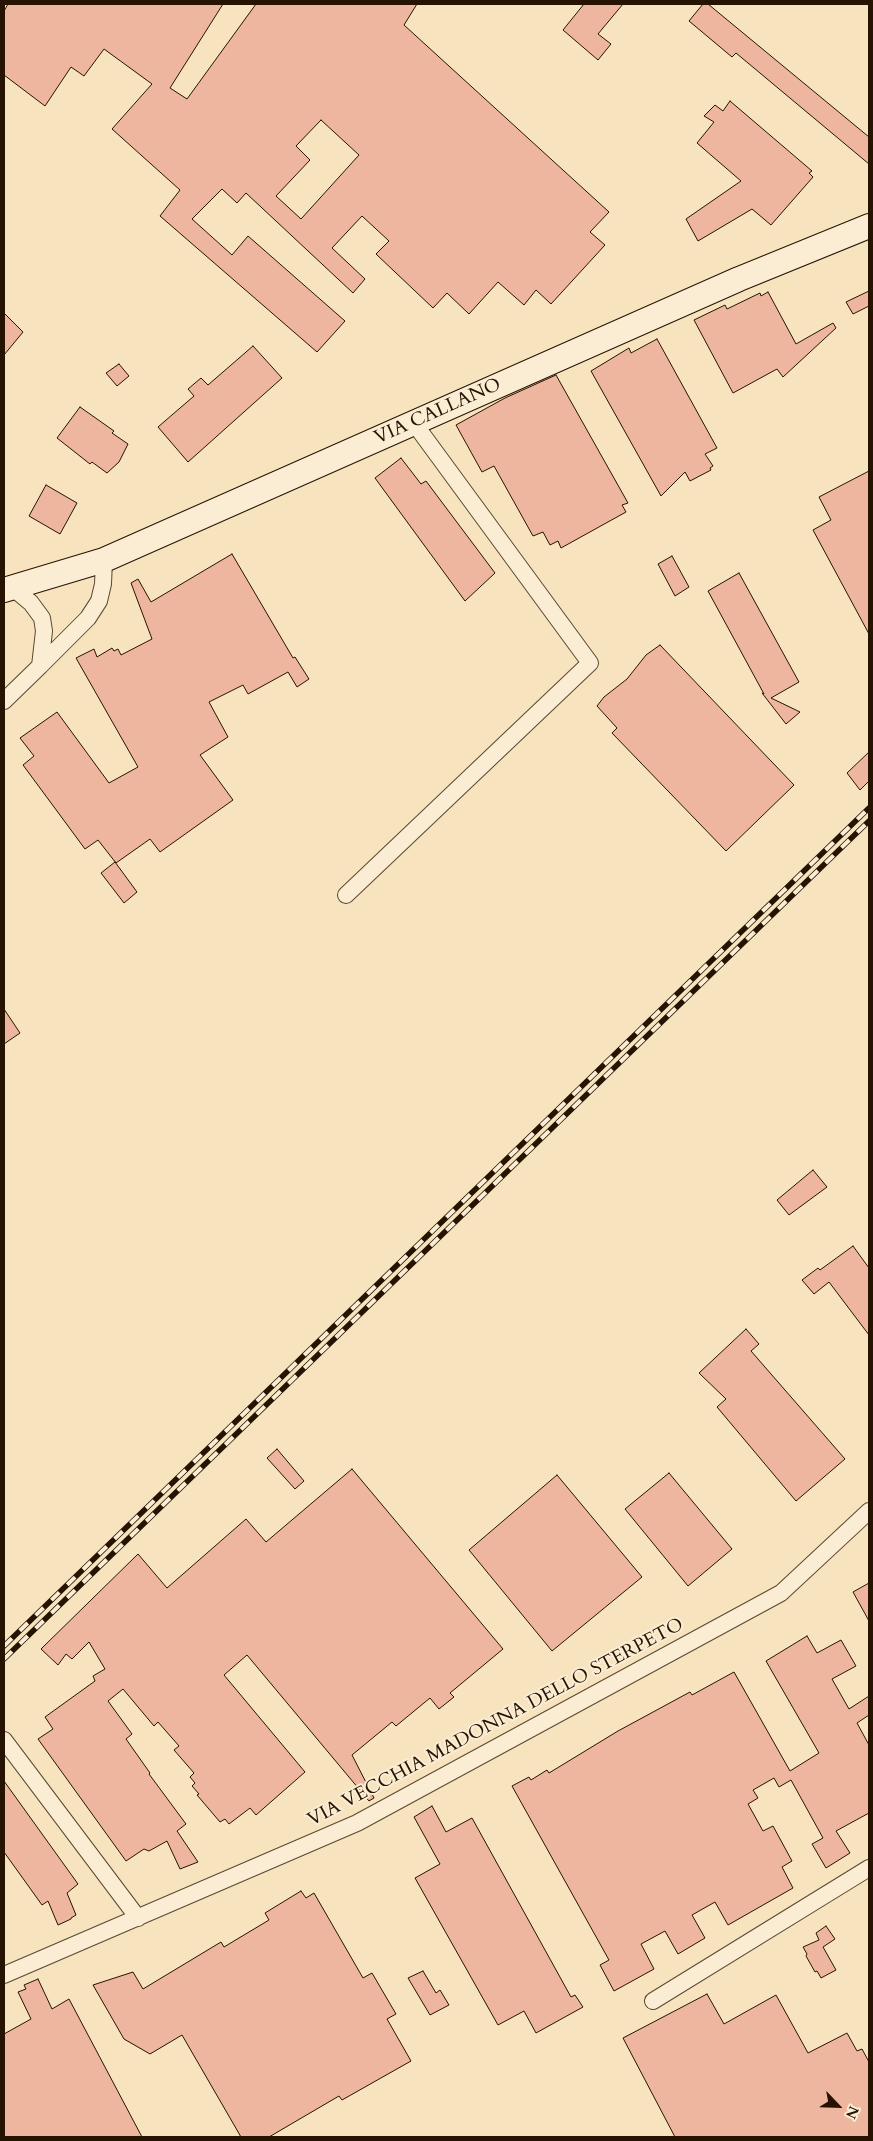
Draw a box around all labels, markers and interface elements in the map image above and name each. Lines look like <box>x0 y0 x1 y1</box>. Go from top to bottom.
street label: VIA CALLANO <box>371 374 505 450</box>
street label: VIA VECCHIA MADONNA DELLO STERPETO <box>304 1614 688 1832</box>
north arrow <box>813 2081 863 2131</box>
text: N <box>841 2103 863 2122</box>

